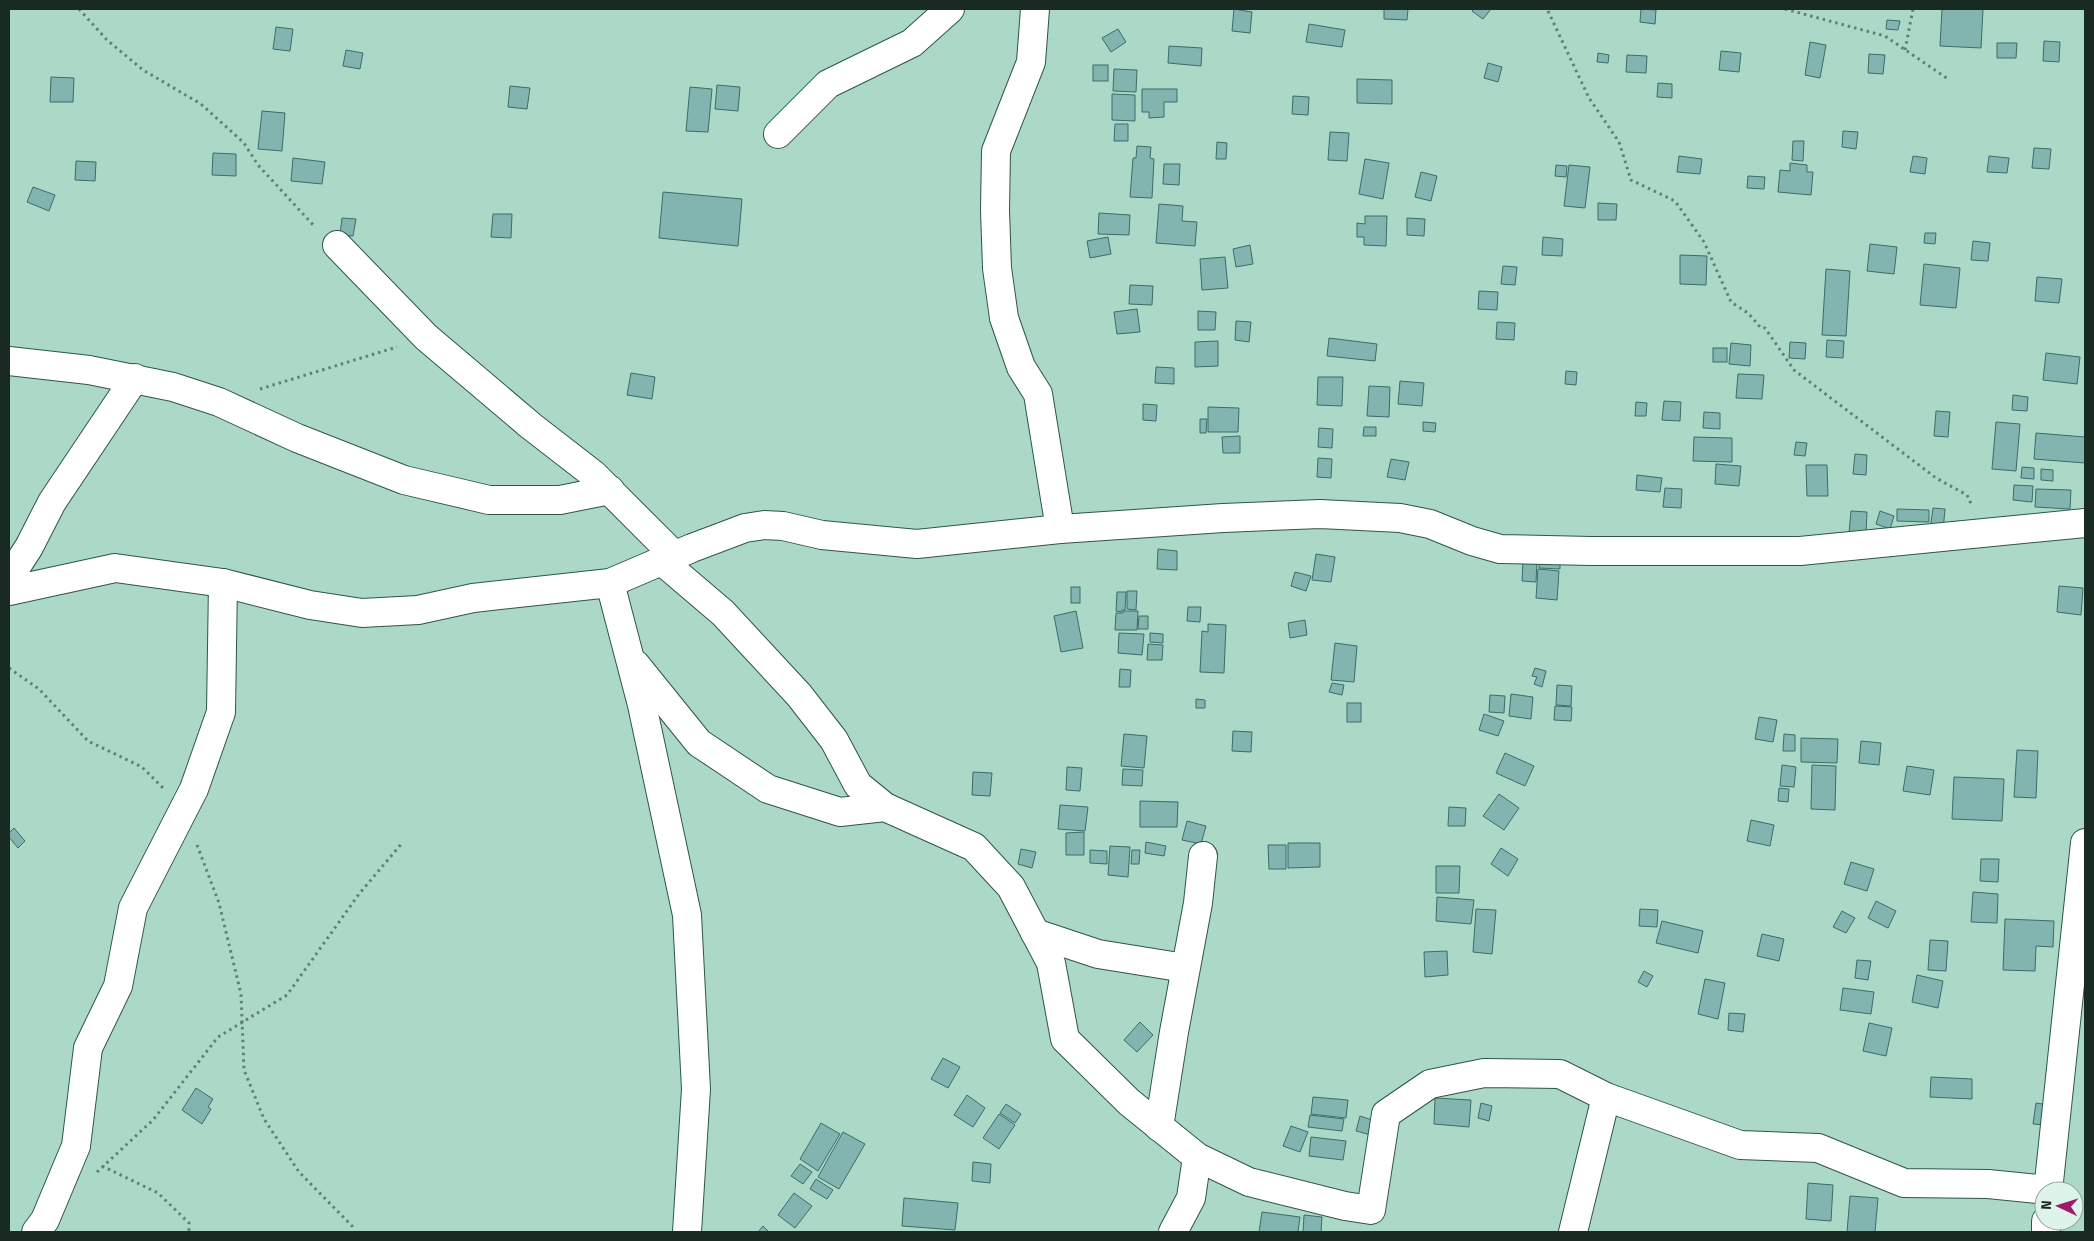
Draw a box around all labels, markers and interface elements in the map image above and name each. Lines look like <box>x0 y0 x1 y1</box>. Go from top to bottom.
north arrow <box>2034 1181 2084 1231</box>
text: N <box>2038 1200 2055 1210</box>

